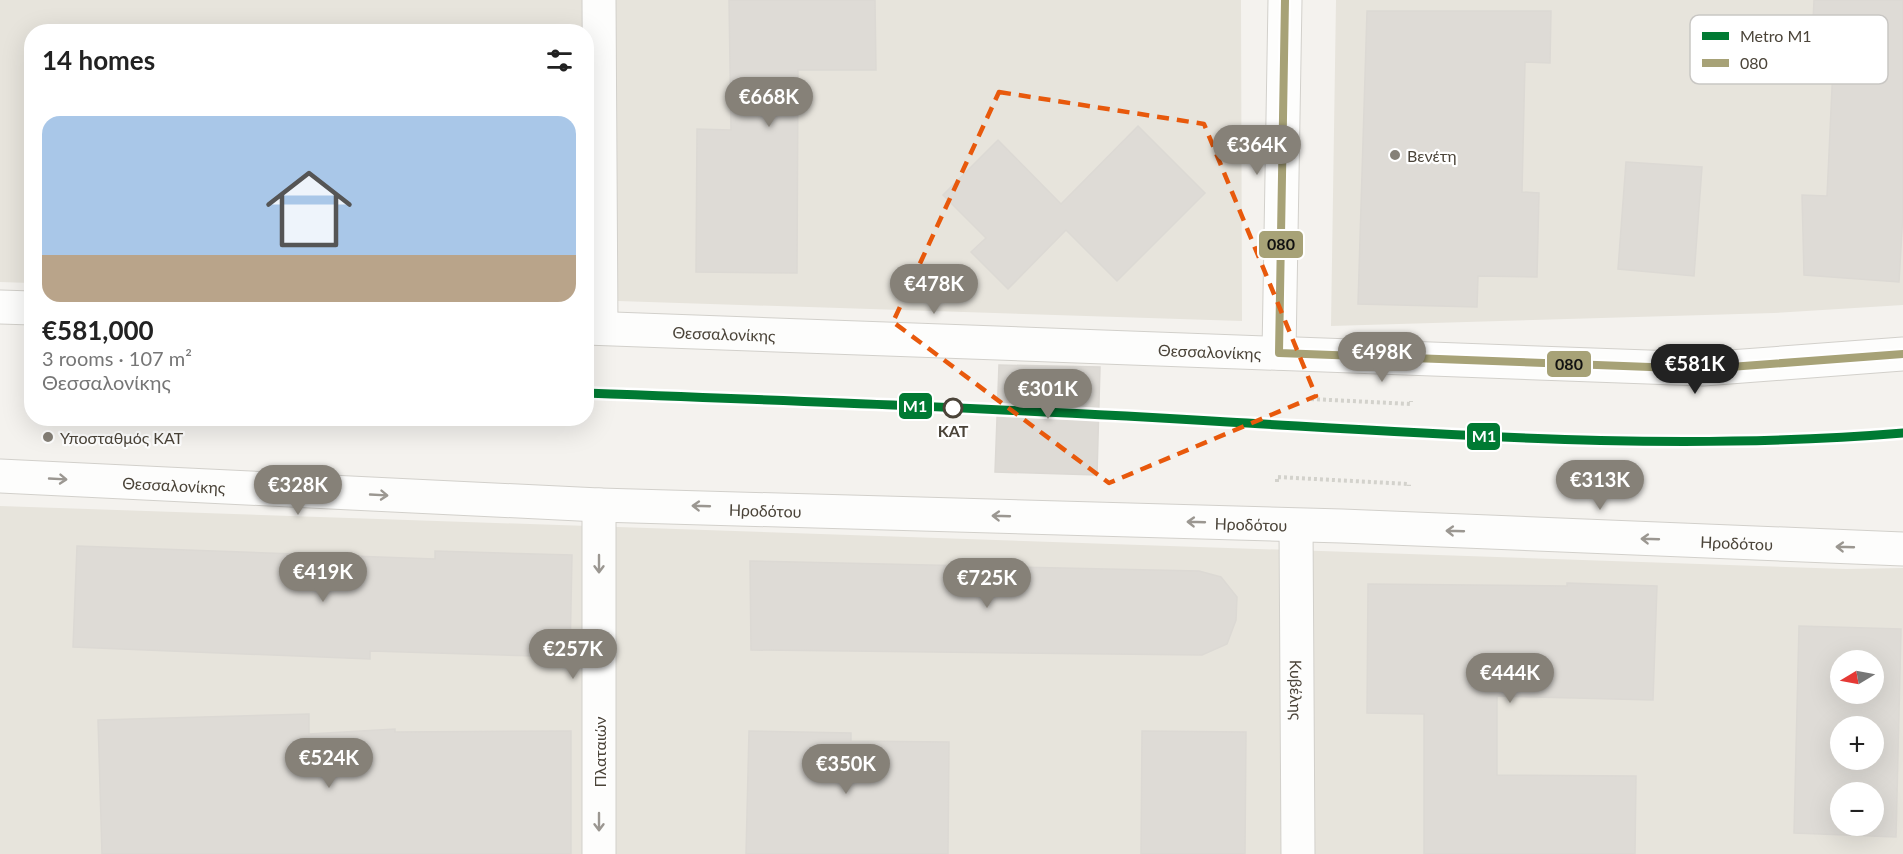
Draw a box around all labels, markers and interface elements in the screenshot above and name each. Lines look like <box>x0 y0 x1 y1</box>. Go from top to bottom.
legend <box>1690 15 1888 84</box>
text: Metro Μ1 <box>1740 26 1812 45</box>
text: 14 homes <box>42 44 155 76</box>
icon: filters <box>543 44 576 77</box>
text: 080 <box>1740 53 1768 72</box>
pin: €668K <box>727 77 811 128</box>
text: €668K <box>739 84 799 108</box>
pin: €364K <box>1215 125 1299 176</box>
text: €364K <box>1227 132 1287 156</box>
place label: Βενέτη <box>1407 146 1457 165</box>
marker: Βενέτη <box>1388 148 1402 162</box>
icon: home <box>255 155 363 263</box>
line badge: 080 <box>1258 230 1304 259</box>
text: 080 <box>1267 234 1295 253</box>
pin: €478K <box>892 264 976 315</box>
text: €478K <box>904 271 964 295</box>
text: €581,000 <box>42 314 154 346</box>
street label: Θεσσαλονίκης <box>672 322 776 344</box>
pin: €498K <box>1340 332 1424 383</box>
text: €498K <box>1352 339 1412 363</box>
street label: Θεσσαλονίκης <box>1158 340 1262 362</box>
pin: €581K <box>1653 344 1737 395</box>
text: 3 rooms · 107 m² <box>42 346 192 370</box>
line badge: 080 <box>1546 350 1592 378</box>
text: €581K <box>1665 351 1725 375</box>
text: 080 <box>1555 354 1583 373</box>
pin: €301K <box>1006 369 1090 420</box>
text: Θεσσαλονίκης <box>42 370 171 394</box>
text: €301K <box>1018 376 1078 400</box>
line badge: Μ1 <box>898 392 933 420</box>
text: Μ1 <box>903 396 927 415</box>
marker: ΚΑΤ <box>943 398 963 418</box>
place label: ΚΑΤ <box>938 421 969 440</box>
line badge: Μ1 <box>1466 422 1501 451</box>
text: Μ1 <box>1472 426 1496 445</box>
place label: Υποσταθμός ΚΑΤ <box>60 428 184 447</box>
marker: Υποσταθμός ΚΑΤ <box>41 430 55 444</box>
pin: €313K <box>1558 460 1642 511</box>
pin: €328K <box>256 465 340 516</box>
text: €313K <box>1570 467 1630 491</box>
street label: Θεσσαλονίκης <box>122 472 226 496</box>
text: €328K <box>268 472 328 496</box>
one-way arrow <box>48 474 68 485</box>
one-way arrow <box>369 489 389 500</box>
street label: Ηροδότου <box>729 499 802 520</box>
one-way arrow <box>692 501 712 512</box>
one-way arrow <box>991 510 1011 522</box>
street label: Ηροδότου <box>1214 513 1288 534</box>
one-way arrow <box>1186 517 1206 528</box>
one-way arrow <box>1445 525 1465 536</box>
street label: Ηροδότου <box>1700 531 1773 553</box>
one-way arrow <box>1640 533 1660 544</box>
one-way arrow <box>1835 541 1855 553</box>
pin: €419K <box>281 552 365 603</box>
one-way arrow <box>593 553 605 573</box>
pin: €725K <box>945 558 1029 609</box>
text: €419K <box>293 559 353 583</box>
text: €725K <box>957 565 1017 589</box>
pin: €257K <box>531 629 615 680</box>
text: €257K <box>543 636 603 660</box>
north arrow <box>1830 650 1884 704</box>
map controls <box>1830 650 1884 836</box>
pin: €444K <box>1468 653 1552 704</box>
street label: Κυβέλης <box>1287 660 1307 721</box>
text: €444K <box>1480 660 1540 684</box>
button: + <box>1830 716 1884 770</box>
street label: Πλαταιών <box>590 717 609 787</box>
pin: €524K <box>287 738 371 789</box>
pin: €350K <box>804 744 888 795</box>
text: €524K <box>299 745 359 769</box>
text: €350K <box>816 751 876 775</box>
button: − <box>1830 782 1884 836</box>
one-way arrow <box>593 811 605 831</box>

